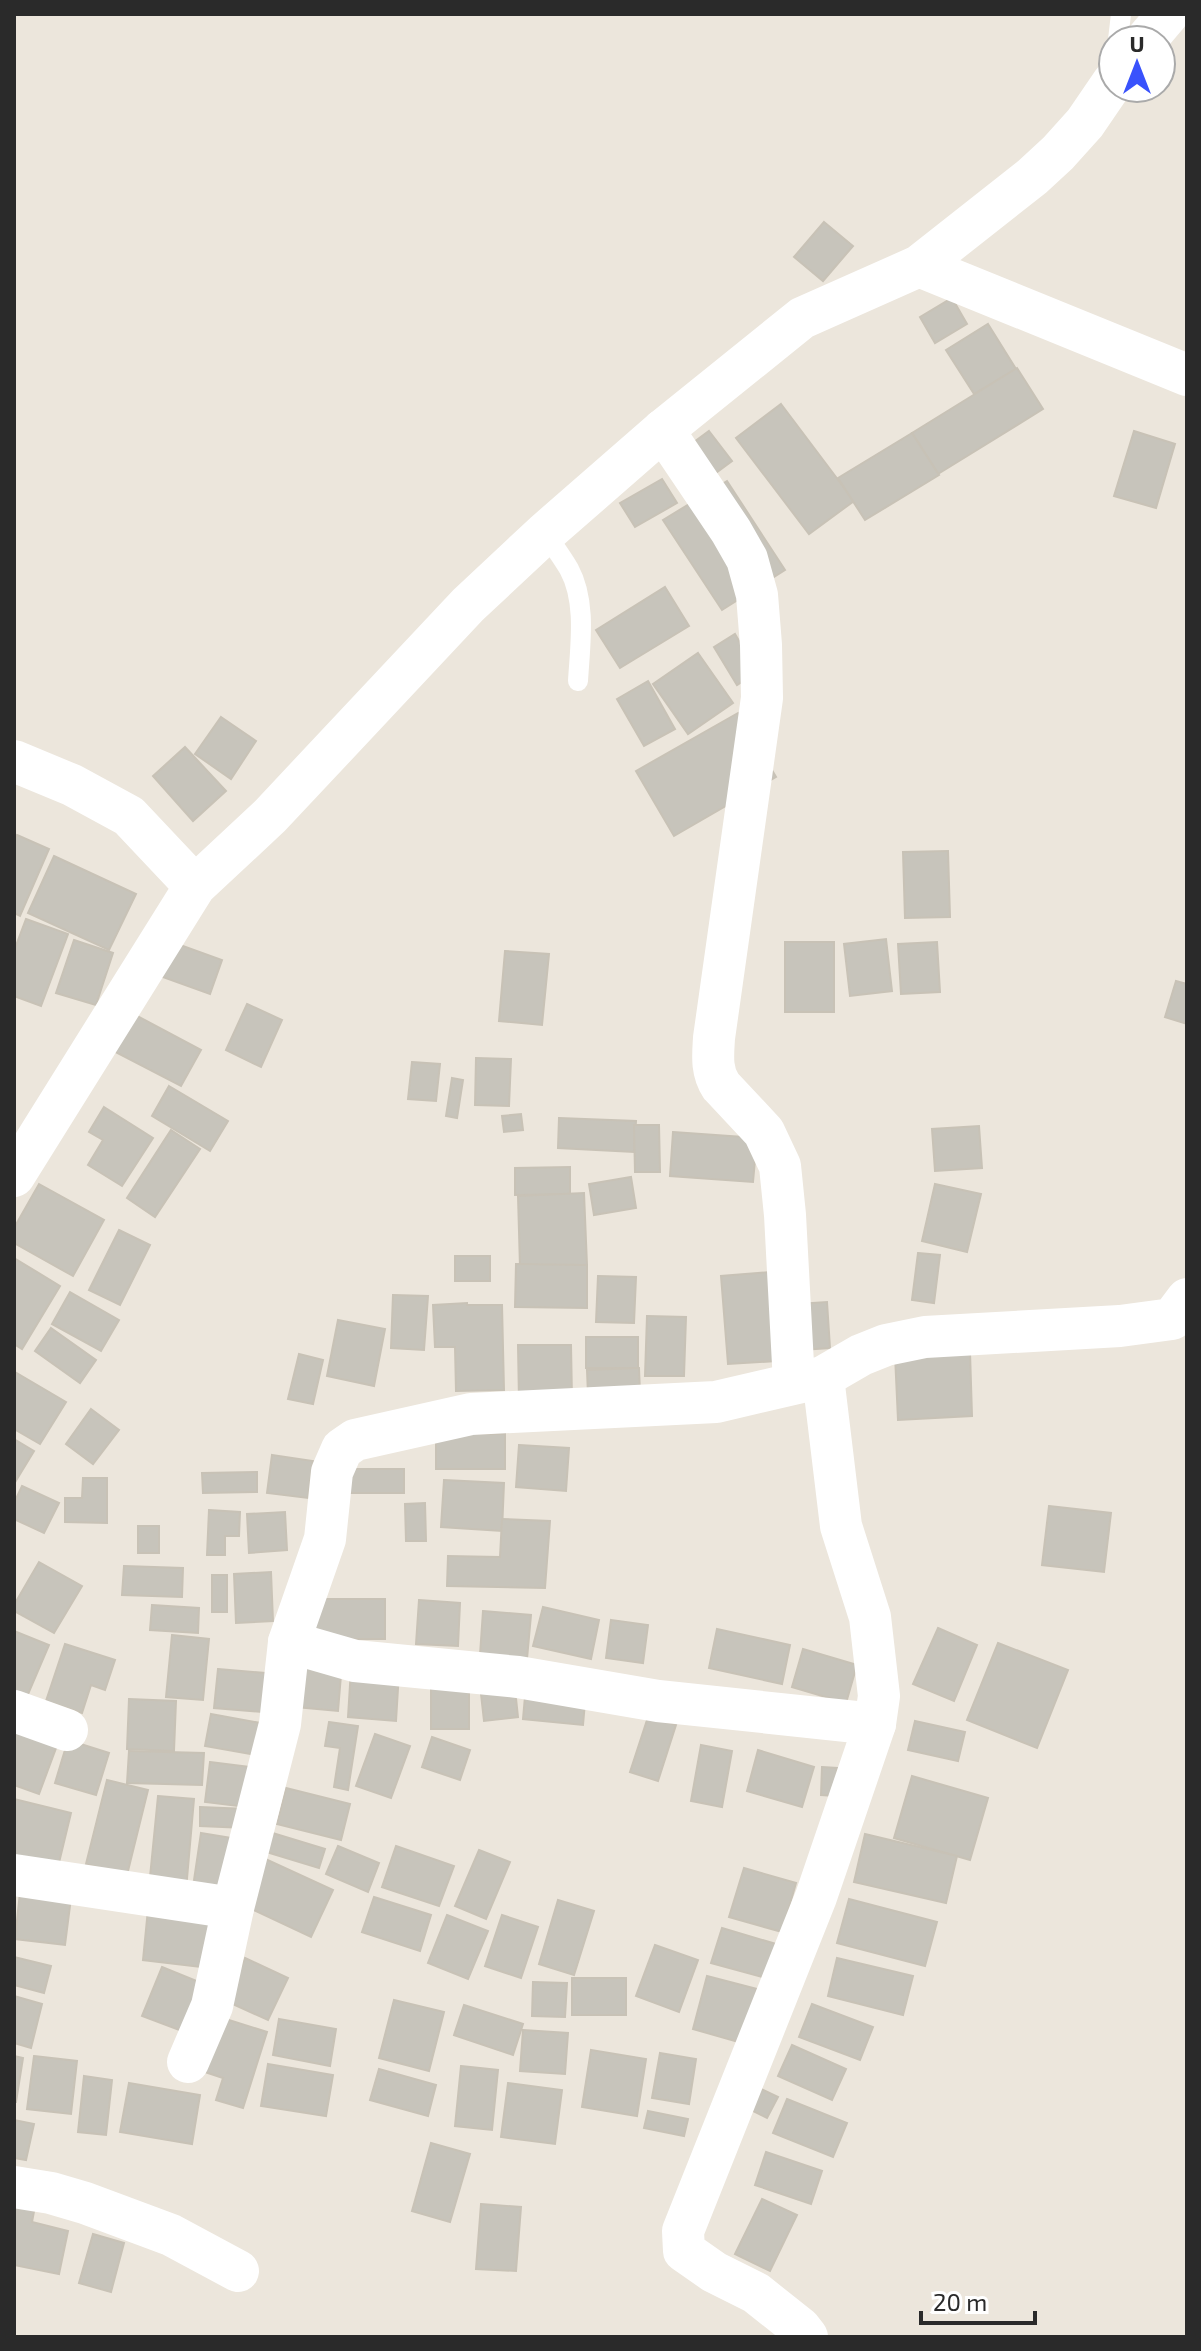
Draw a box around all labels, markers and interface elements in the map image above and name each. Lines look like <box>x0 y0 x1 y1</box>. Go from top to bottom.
north arrow <box>1097 24 1177 104</box>
text: U <box>1129 30 1145 56</box>
scale bar <box>921 2275 1035 2325</box>
text: 20 m <box>933 2287 987 2316</box>

